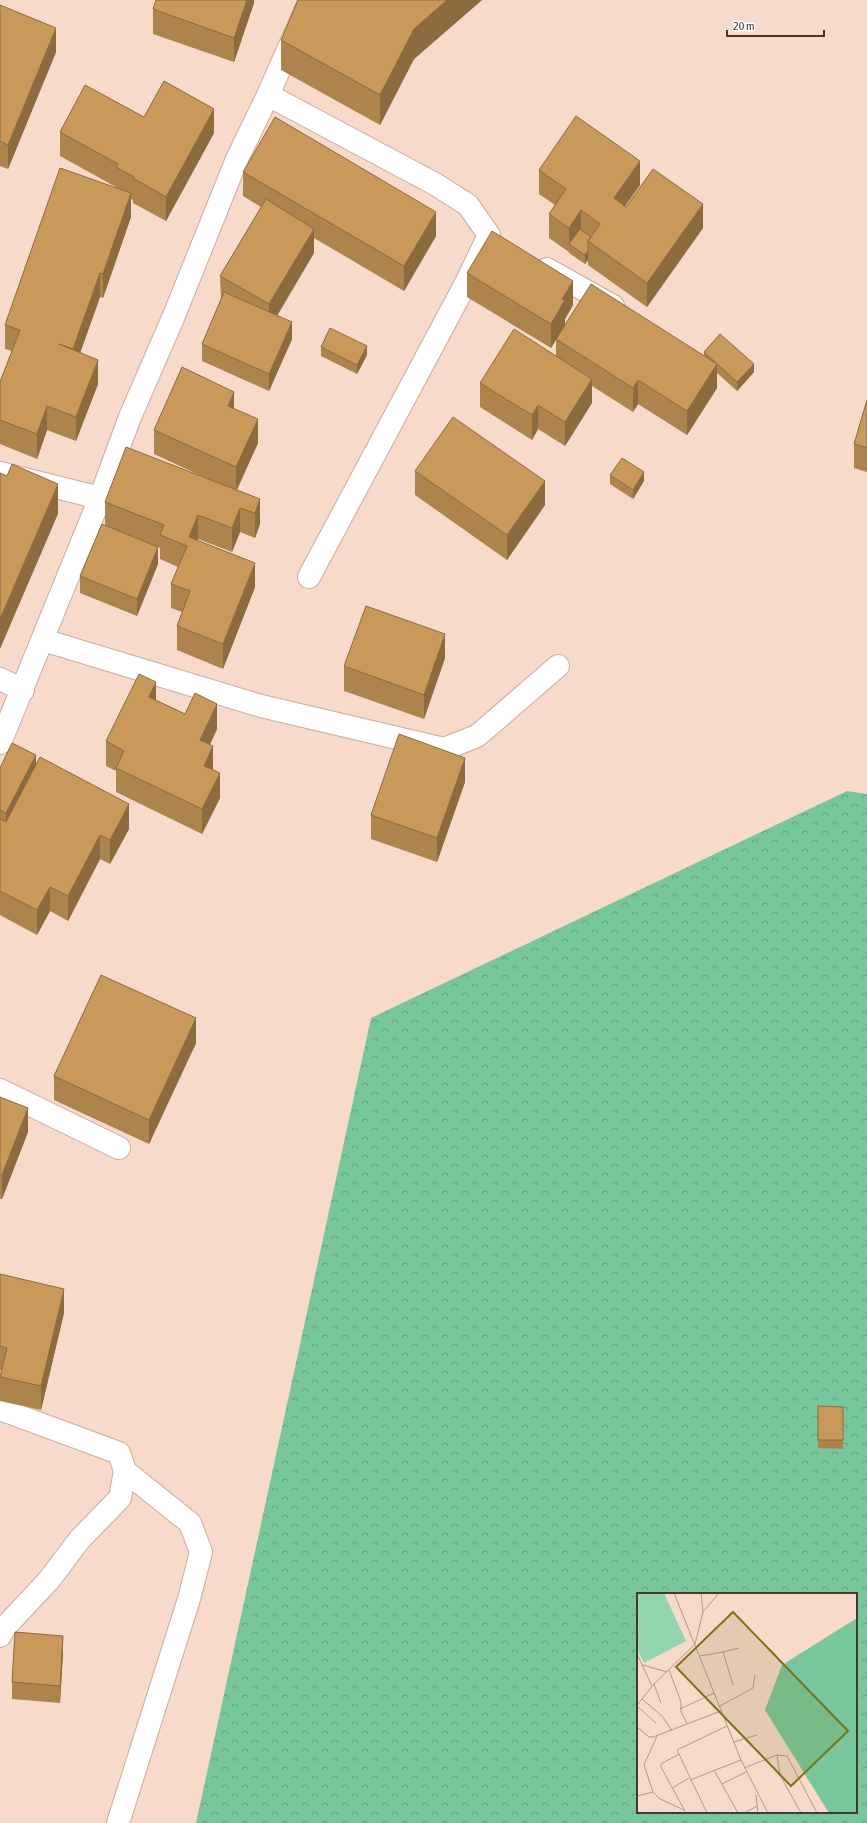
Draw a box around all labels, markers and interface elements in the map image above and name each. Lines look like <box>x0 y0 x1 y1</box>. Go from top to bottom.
scale bar <box>727 12 824 38</box>
text: 20 m <box>733 19 755 33</box>
inset map <box>637 1593 857 1813</box>

